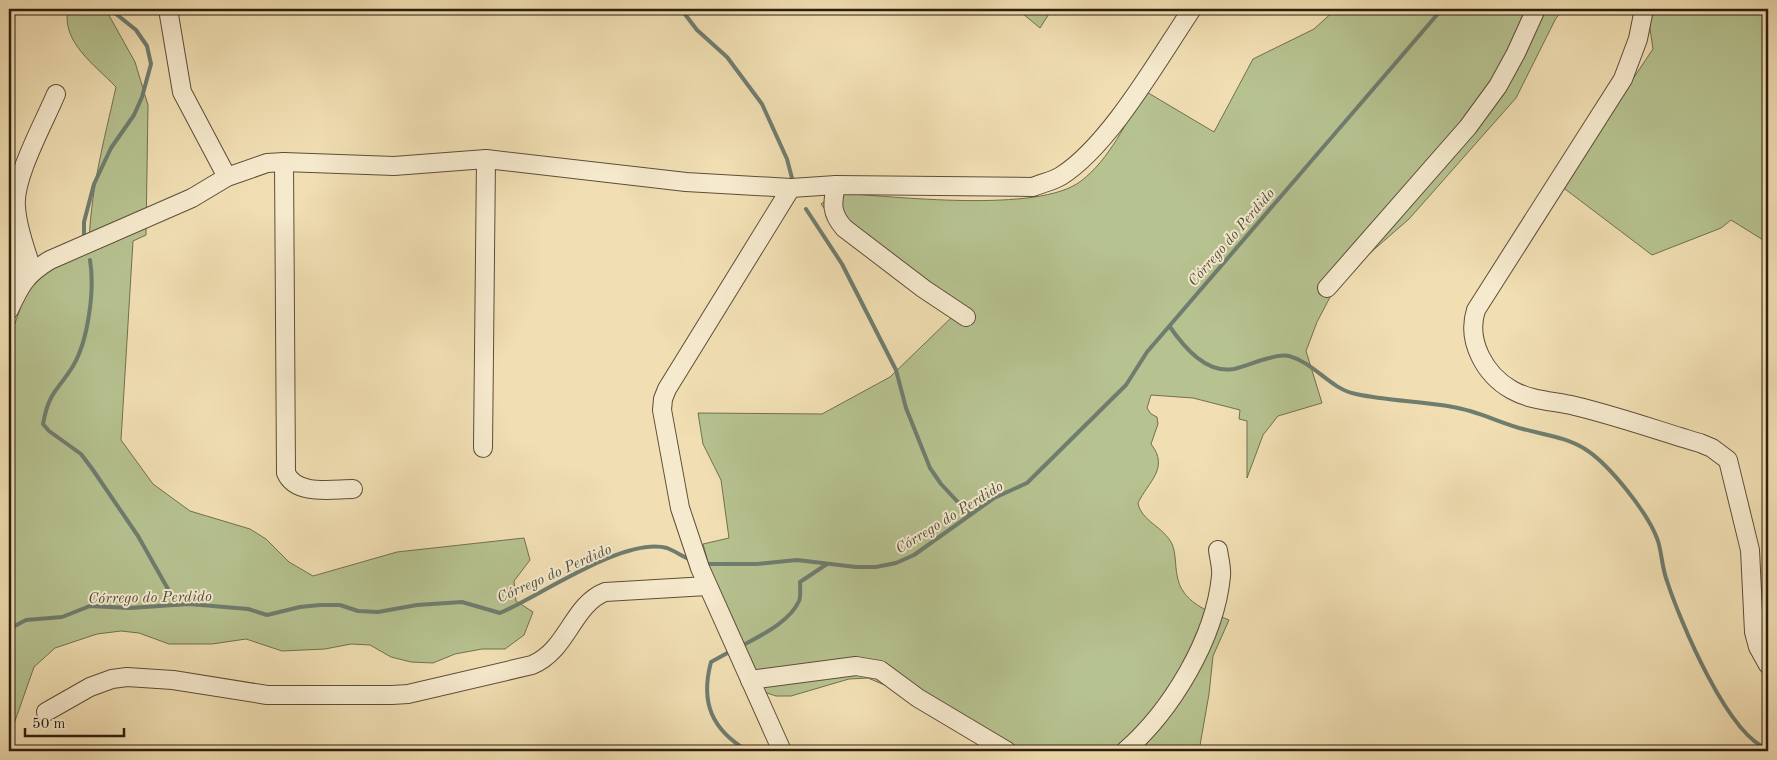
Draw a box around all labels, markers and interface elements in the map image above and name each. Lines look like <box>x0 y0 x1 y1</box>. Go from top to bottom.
water label: Córrego do Perdido <box>1186 186 1278 290</box>
water label: Córrego do Perdido <box>893 479 1006 557</box>
water label: Córrego do Perdido <box>495 542 614 606</box>
water label: Córrego do Perdido <box>88 590 212 607</box>
scale bar <box>25 705 124 737</box>
text: 50 m <box>32 717 66 732</box>

